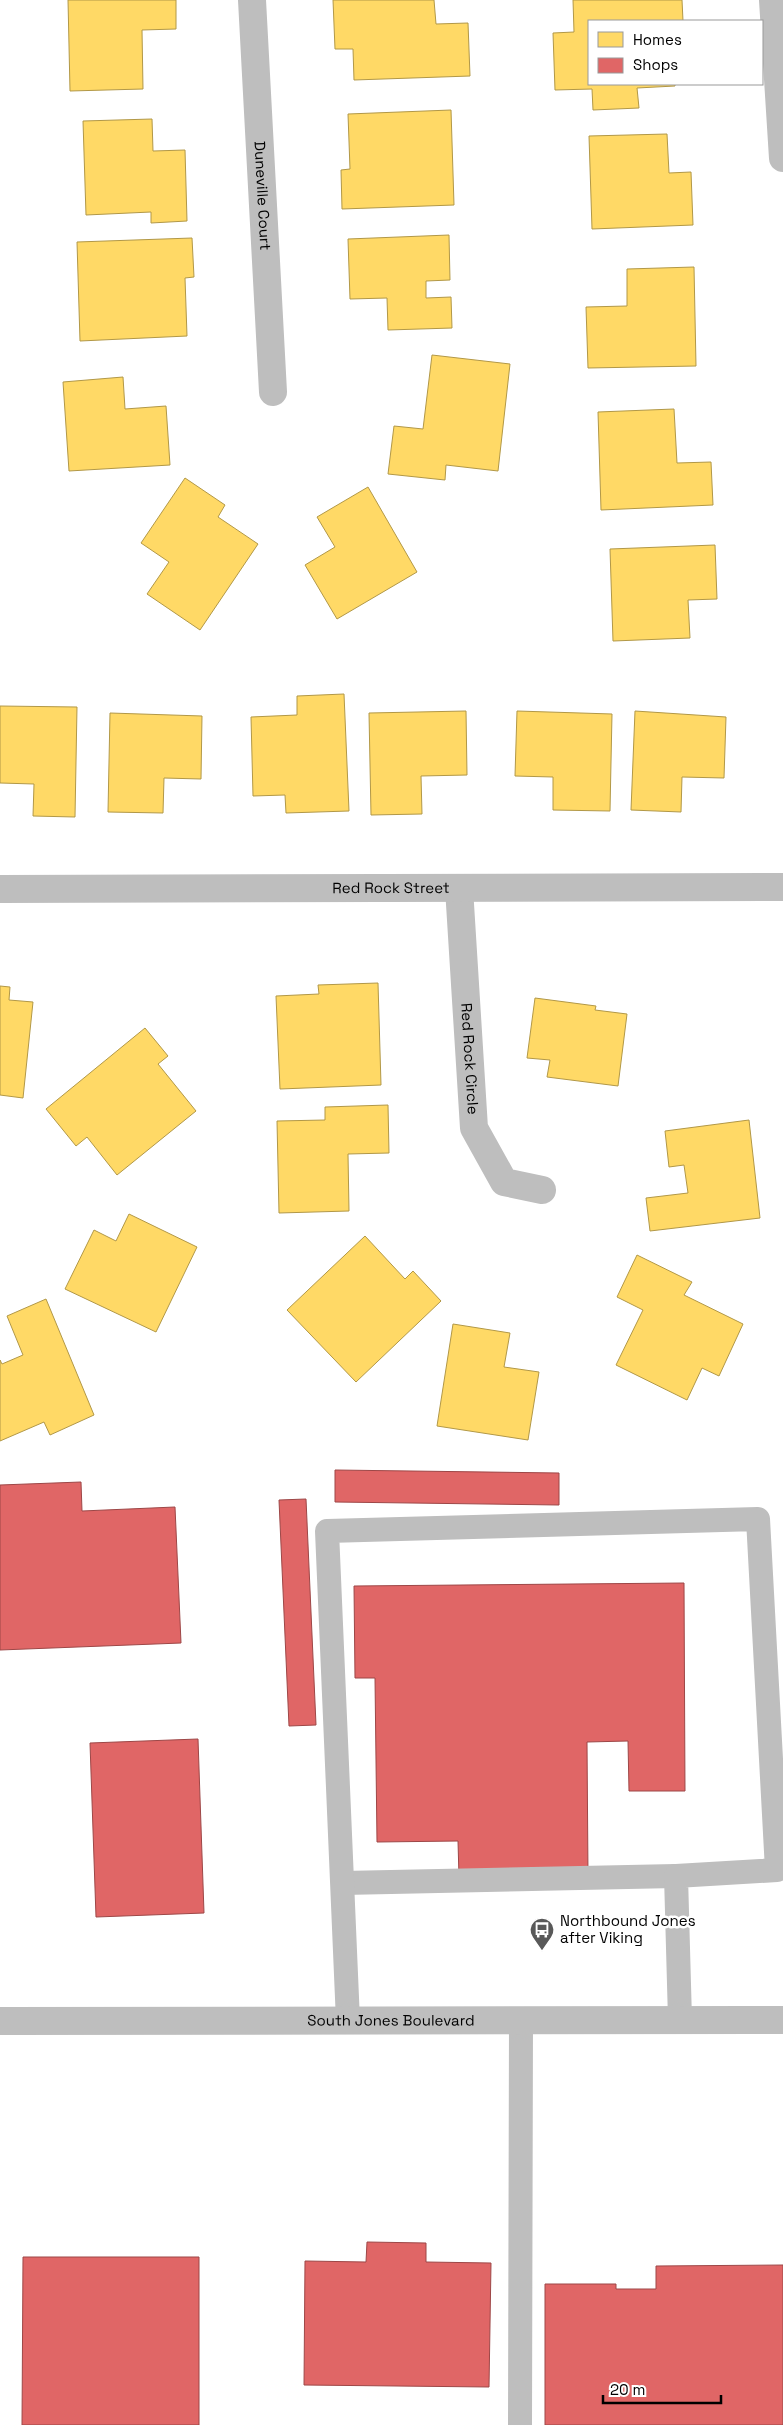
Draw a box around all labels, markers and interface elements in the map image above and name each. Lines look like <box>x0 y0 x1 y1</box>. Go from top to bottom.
legend <box>588 20 763 85</box>
text: Homes <box>633 30 682 49</box>
text: Shops <box>633 55 678 74</box>
street label: Duneville Court <box>251 141 275 251</box>
street label: Red Rock Street <box>332 878 450 897</box>
street label: Red Rock Circle <box>457 1002 483 1115</box>
place label: Northbound Jones after Viking <box>560 1911 696 1947</box>
bus stop icon: Northbound Jones after Viking <box>529 1917 555 1951</box>
street label: South Jones Boulevard <box>307 2010 475 2030</box>
scale bar <box>603 2372 720 2404</box>
text: 20 m <box>610 2380 645 2399</box>

